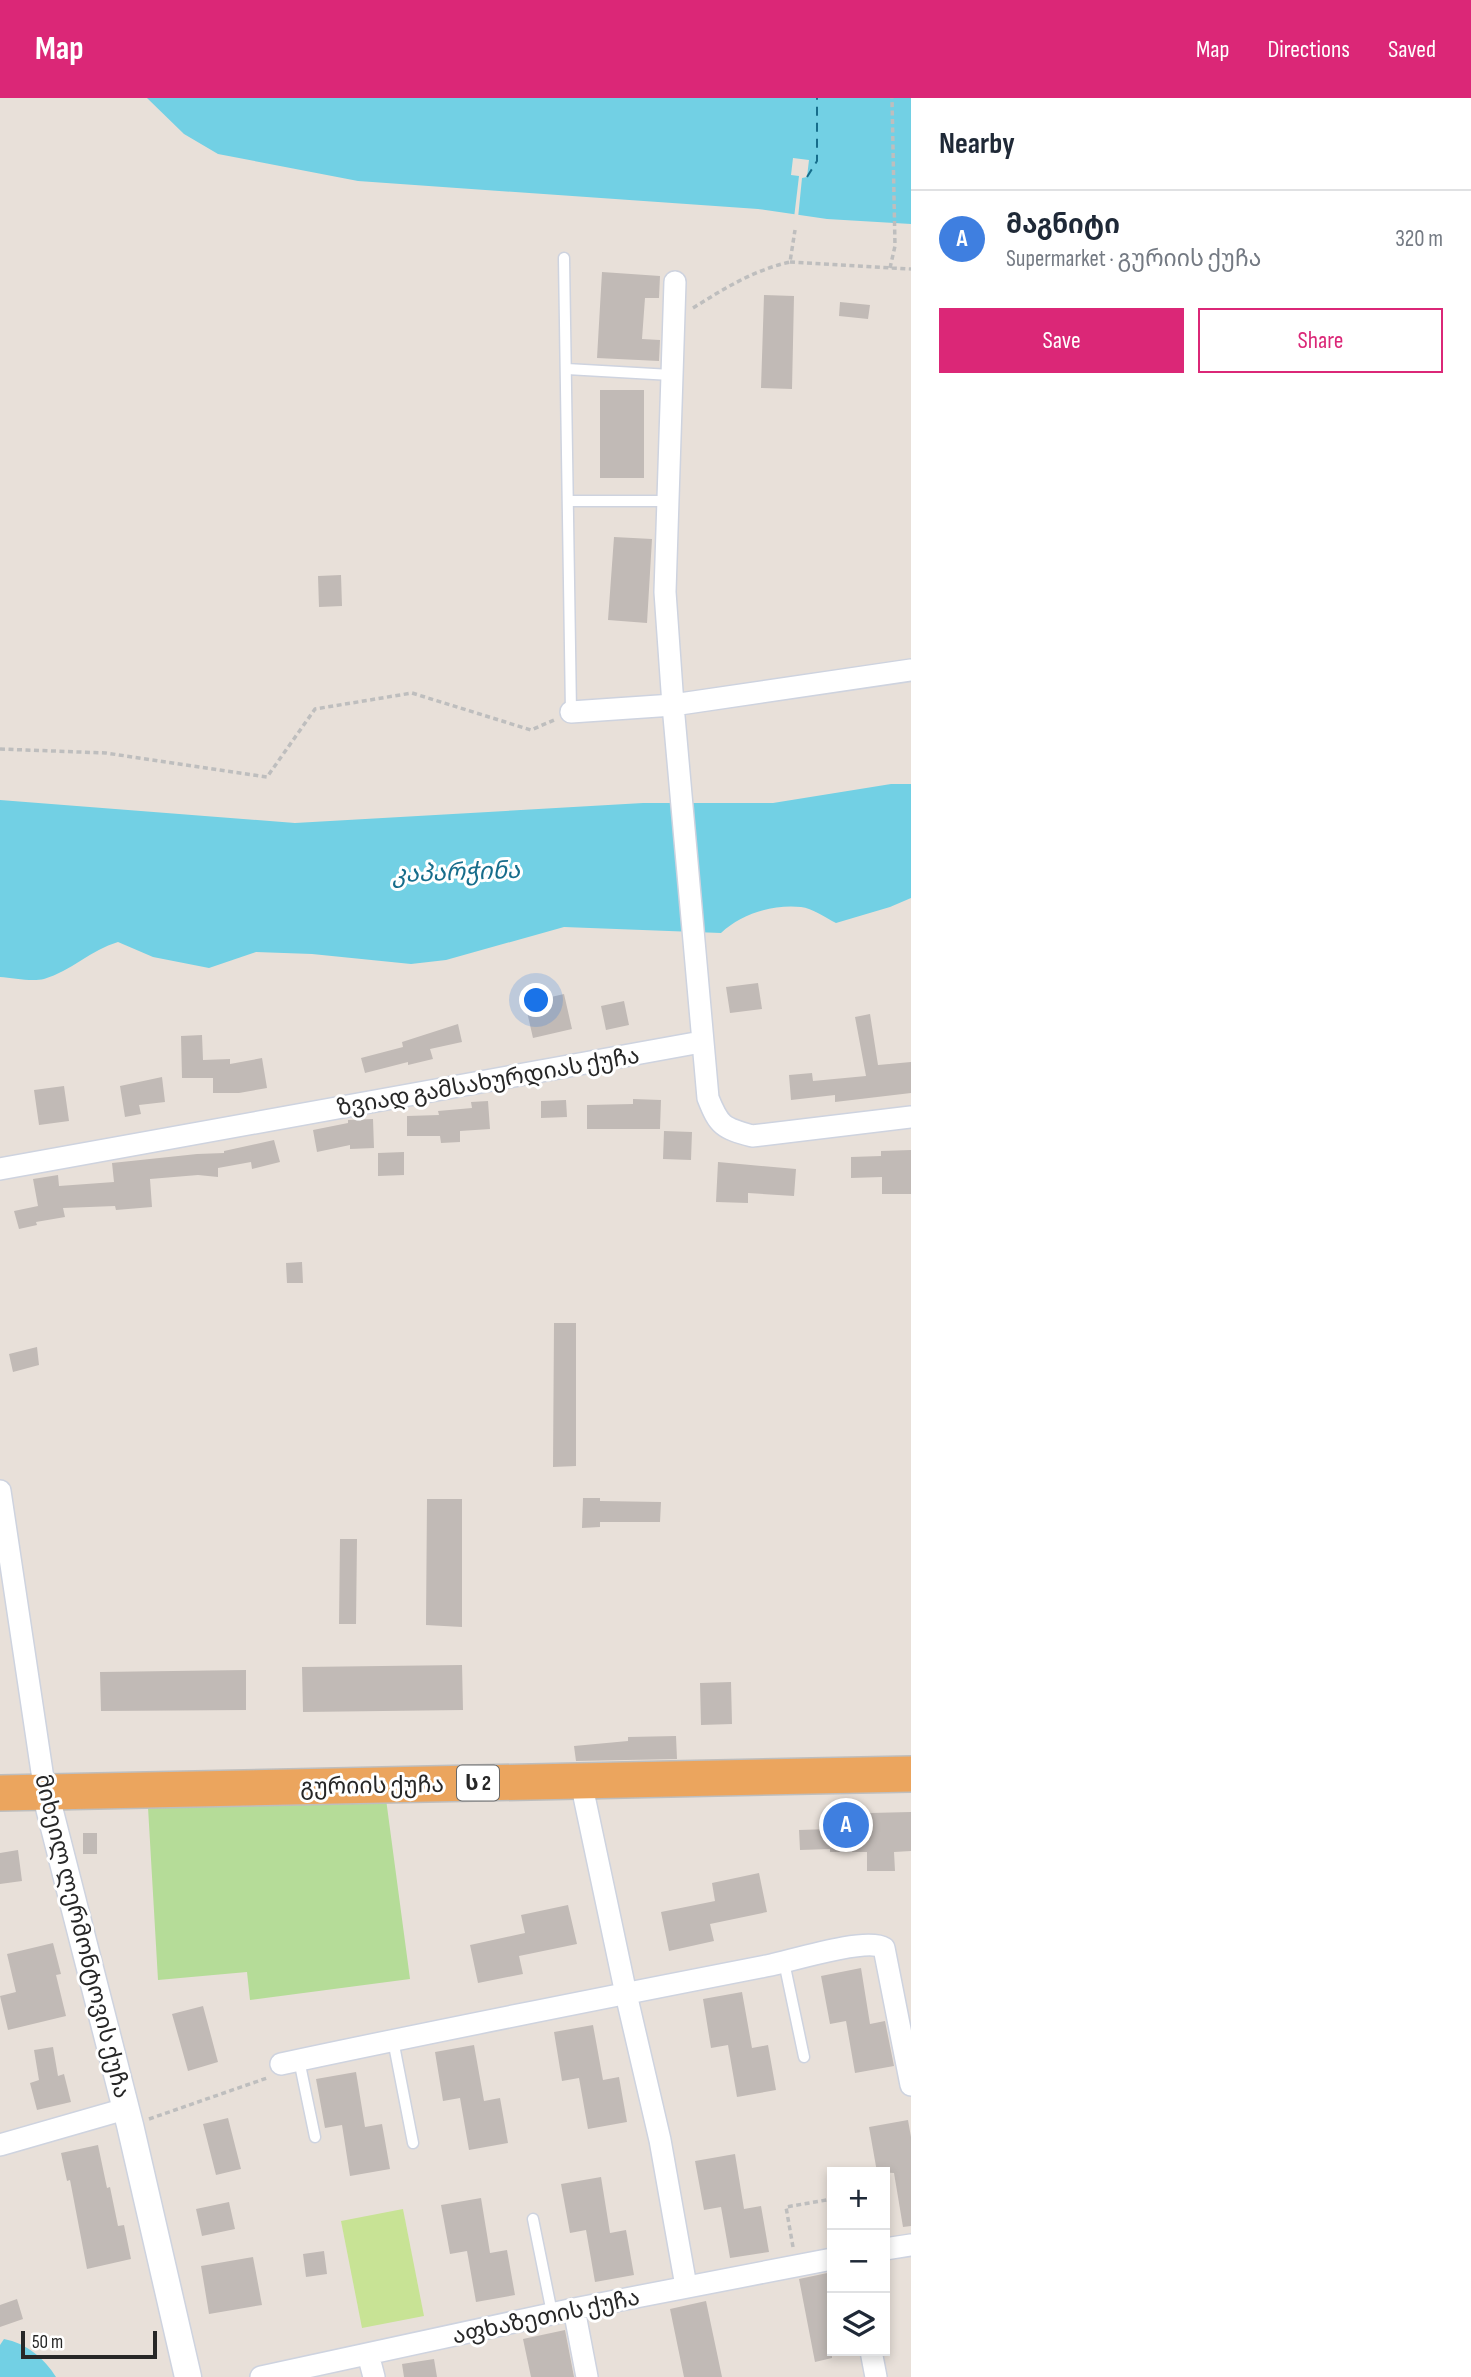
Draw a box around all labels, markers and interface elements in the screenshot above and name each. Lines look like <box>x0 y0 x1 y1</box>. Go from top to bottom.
text: Map <box>35 29 84 69</box>
text: Map <box>1196 35 1229 64</box>
text: Directions <box>1267 35 1350 64</box>
text: Saved <box>1388 35 1436 64</box>
text: Nearby <box>939 126 1015 162</box>
text: მაგნიტი <box>1006 210 1120 241</box>
text: A <box>957 225 967 253</box>
text: 320 m <box>1395 225 1443 253</box>
text: Supermarket · გურიის ქუჩა <box>1006 245 1261 273</box>
button: Save <box>939 308 1184 373</box>
button: Share <box>1198 308 1443 373</box>
water label: კაპარჭინა <box>392 856 521 889</box>
your location <box>519 983 553 1017</box>
street label: ზვიად გამსახურდიას ქუჩა <box>335 1042 642 1122</box>
road number: ს 2 <box>457 1766 499 1800</box>
street label: მიხეილ ლერმონტოვის ქუჩა <box>28 1771 136 2101</box>
street label: გურიის ქუჩა <box>300 1771 444 1801</box>
pin: A <box>823 1799 869 1851</box>
map controls <box>827 2167 890 2356</box>
button: + <box>827 2167 890 2230</box>
button: − <box>827 2230 890 2293</box>
street label: აფხაზეთის ქუჩა <box>450 2283 642 2351</box>
button: layers <box>827 2293 890 2356</box>
scale bar <box>21 2328 158 2360</box>
text: 50 m <box>32 2331 63 2354</box>

